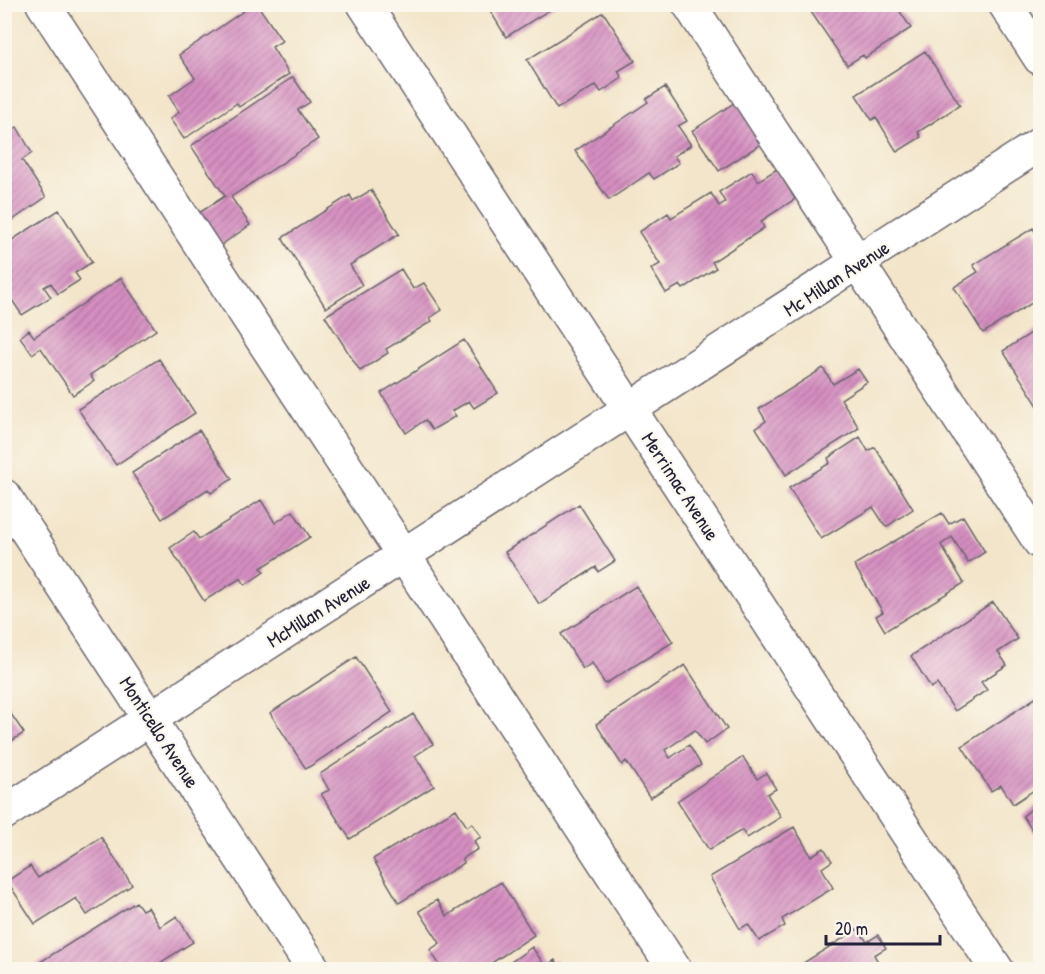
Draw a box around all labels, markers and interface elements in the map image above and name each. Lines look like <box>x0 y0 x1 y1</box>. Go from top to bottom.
street label: Mc Millan Avenue <box>778 234 894 322</box>
street label: Merrimac Avenue <box>636 427 726 545</box>
street label: McMillan Avenue <box>261 569 375 653</box>
street label: Monticello Avenue <box>114 671 206 793</box>
scale bar <box>826 908 940 946</box>
text: 20 m <box>835 916 868 941</box>

